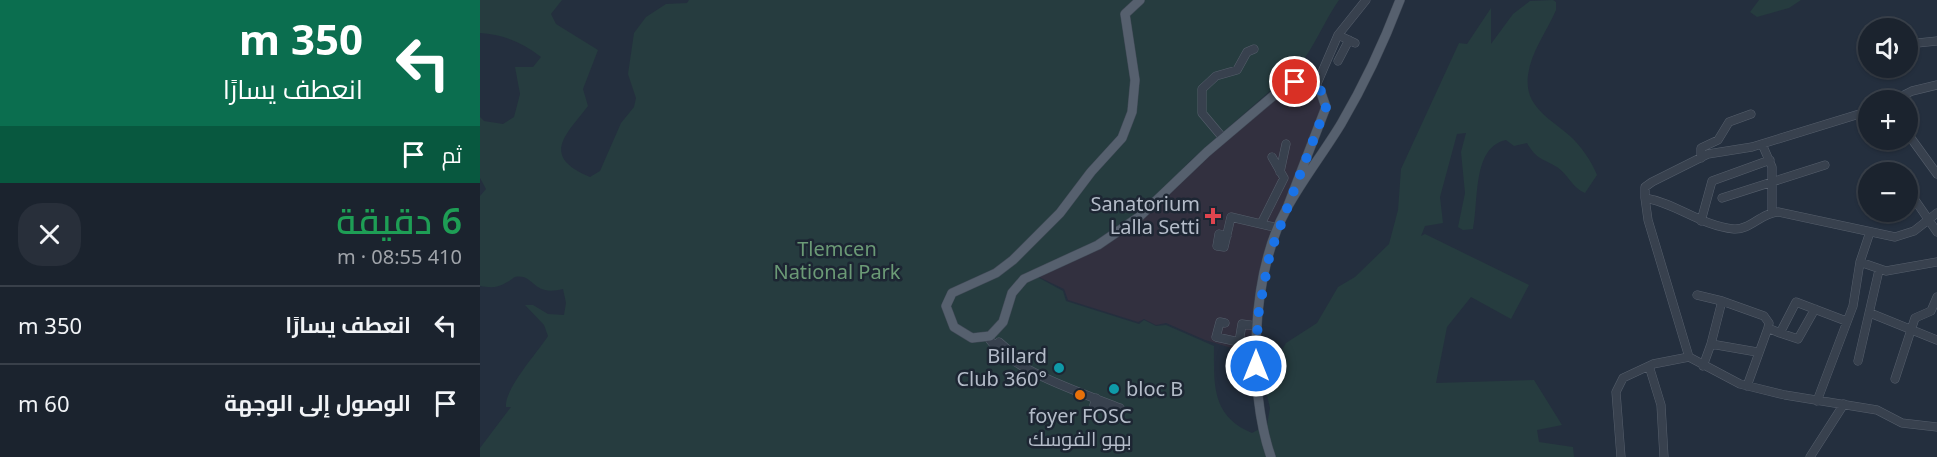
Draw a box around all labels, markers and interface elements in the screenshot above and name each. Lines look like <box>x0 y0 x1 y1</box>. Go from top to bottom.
text: 350 m <box>239 10 363 67</box>
map controls <box>1858 18 1918 222</box>
button: sound <box>1858 18 1918 78</box>
icon: left <box>384 24 462 102</box>
pin <box>1269 56 1320 107</box>
icon: arrive <box>1278 65 1311 98</box>
text: انعطف يسارًا <box>223 70 363 107</box>
button: + <box>1858 90 1918 150</box>
icon: arrive <box>397 138 430 171</box>
text: ثم <box>442 139 462 169</box>
button: − <box>1858 162 1918 222</box>
place label: Sanatorium Lalla Setti <box>1090 190 1200 240</box>
text: 6 دقيقة <box>336 196 462 245</box>
button: close <box>18 203 81 266</box>
marker: Sanatorium Lalla Setti <box>1204 207 1222 225</box>
park label: Tlemcen National Park <box>773 235 901 285</box>
text: 410 m · 08:55 <box>337 243 462 270</box>
text: انعطف يسارًا <box>285 309 411 339</box>
icon: left <box>429 309 462 342</box>
text: 350 m <box>18 310 82 340</box>
position arrow <box>1224 334 1288 398</box>
place label: Billard Club 360° <box>956 342 1047 392</box>
marker: Billard Club 360° <box>1052 361 1066 375</box>
place label: bloc B <box>1126 375 1183 402</box>
marker: bloc B <box>1107 382 1121 396</box>
text: الوصول إلى الوجهة <box>224 387 411 417</box>
icon: arrive <box>429 387 462 420</box>
text: 60 m <box>18 388 69 418</box>
marker: foyer FOSC بهو الفوسك <box>1073 388 1087 402</box>
place label: foyer FOSC بهو الفوسك <box>1028 402 1132 452</box>

